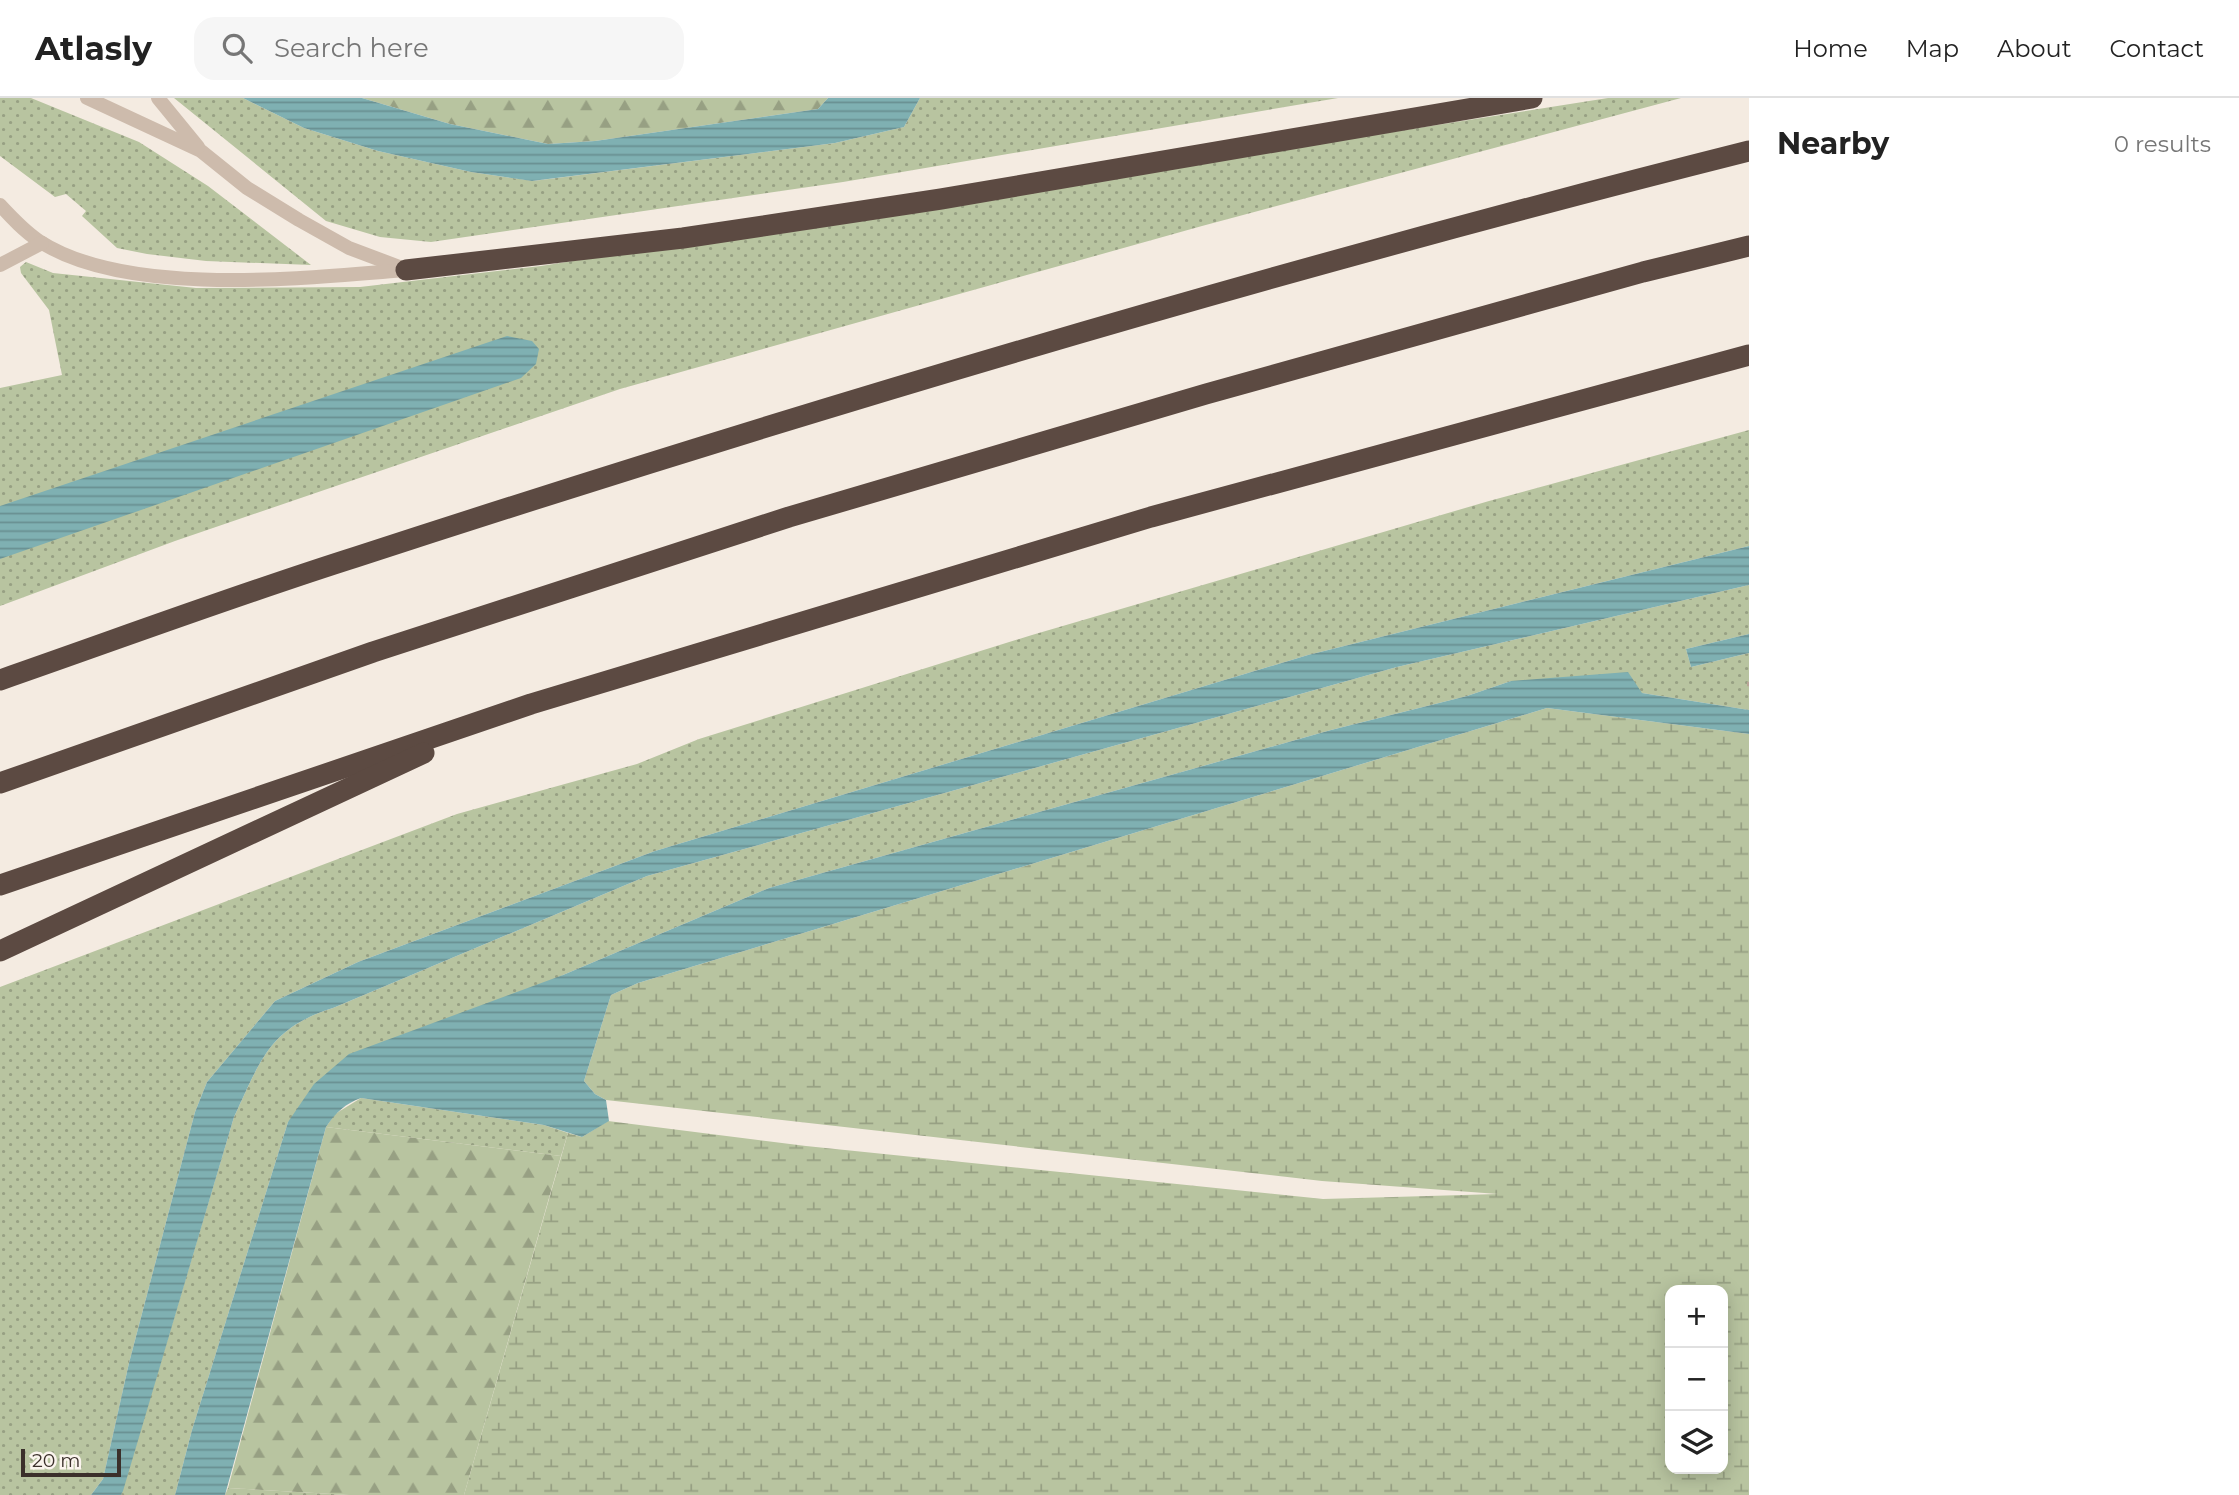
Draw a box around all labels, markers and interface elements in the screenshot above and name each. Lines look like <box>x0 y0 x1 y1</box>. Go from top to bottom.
search box <box>194 17 684 80</box>
text: Atlasly <box>35 28 152 68</box>
icon: search <box>218 29 256 67</box>
text: Search here <box>274 32 429 64</box>
text: Home <box>1793 34 1868 63</box>
text: Map <box>1906 34 1959 63</box>
text: About <box>1997 34 2071 63</box>
text: Contact <box>2109 34 2204 63</box>
text: Nearby <box>1777 125 1889 162</box>
text: 0 results <box>2114 130 2211 158</box>
map controls <box>1665 1285 1728 1474</box>
button: + <box>1665 1285 1728 1348</box>
button: − <box>1665 1348 1728 1411</box>
button: layers <box>1665 1411 1728 1474</box>
scale bar <box>21 1446 121 1478</box>
text: 20 m <box>32 1449 80 1472</box>

